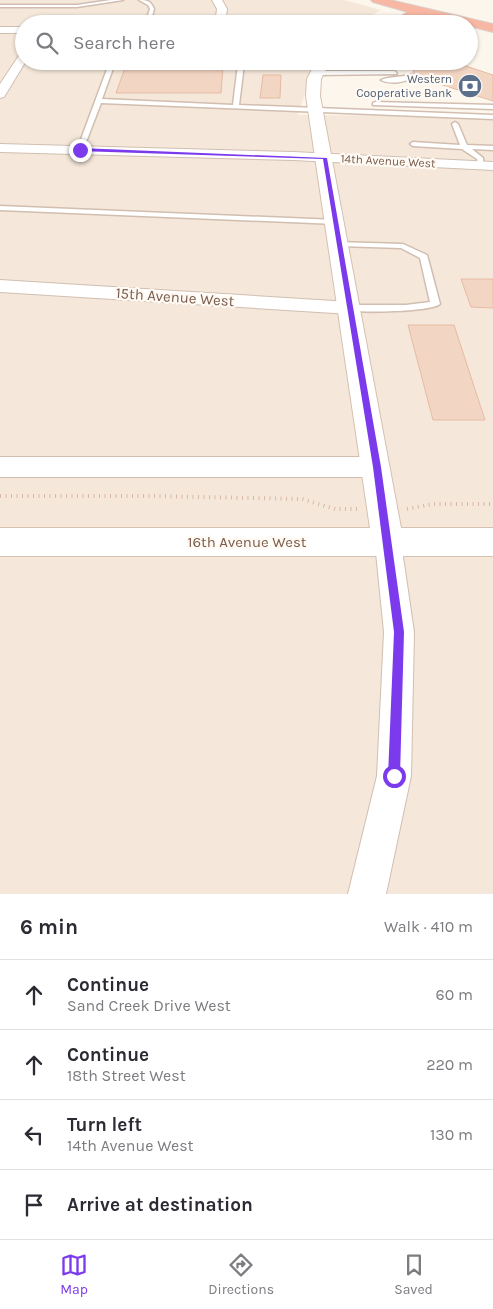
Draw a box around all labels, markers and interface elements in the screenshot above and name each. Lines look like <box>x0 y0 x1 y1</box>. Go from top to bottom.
search box <box>15 15 478 70</box>
icon: search <box>33 29 61 57</box>
text: Search here <box>73 32 175 54</box>
place label: Western Cooperative Bank <box>356 72 452 100</box>
bank icon: Western Cooperative Bank <box>457 73 483 99</box>
route end <box>69 139 92 162</box>
street label: 14th Avenue West <box>340 152 436 170</box>
street label: 15th Avenue West <box>115 284 235 310</box>
street label: 16th Avenue West <box>188 533 307 551</box>
route start <box>383 765 406 788</box>
text: 6 min <box>20 915 78 939</box>
text: Walk · 410 m <box>384 917 473 936</box>
text: Continue <box>67 974 149 996</box>
icon: ahead <box>20 981 48 1009</box>
text: 60 m <box>436 985 473 1004</box>
text: Sand Creek Drive West <box>67 996 231 1015</box>
text: Continue <box>67 1044 149 1066</box>
icon: ahead <box>20 1051 48 1079</box>
text: 220 m <box>426 1055 473 1074</box>
text: 18th Street West <box>67 1066 186 1085</box>
text: Turn left <box>67 1114 142 1136</box>
icon: left <box>20 1121 48 1149</box>
text: 130 m <box>430 1125 473 1144</box>
text: 14th Avenue West <box>67 1136 194 1155</box>
icon: arrive <box>20 1191 48 1219</box>
text: Arrive at destination <box>67 1194 253 1216</box>
tab: Map <box>60 1251 88 1298</box>
tab: Directions <box>208 1251 274 1298</box>
tab: Saved <box>394 1251 433 1298</box>

